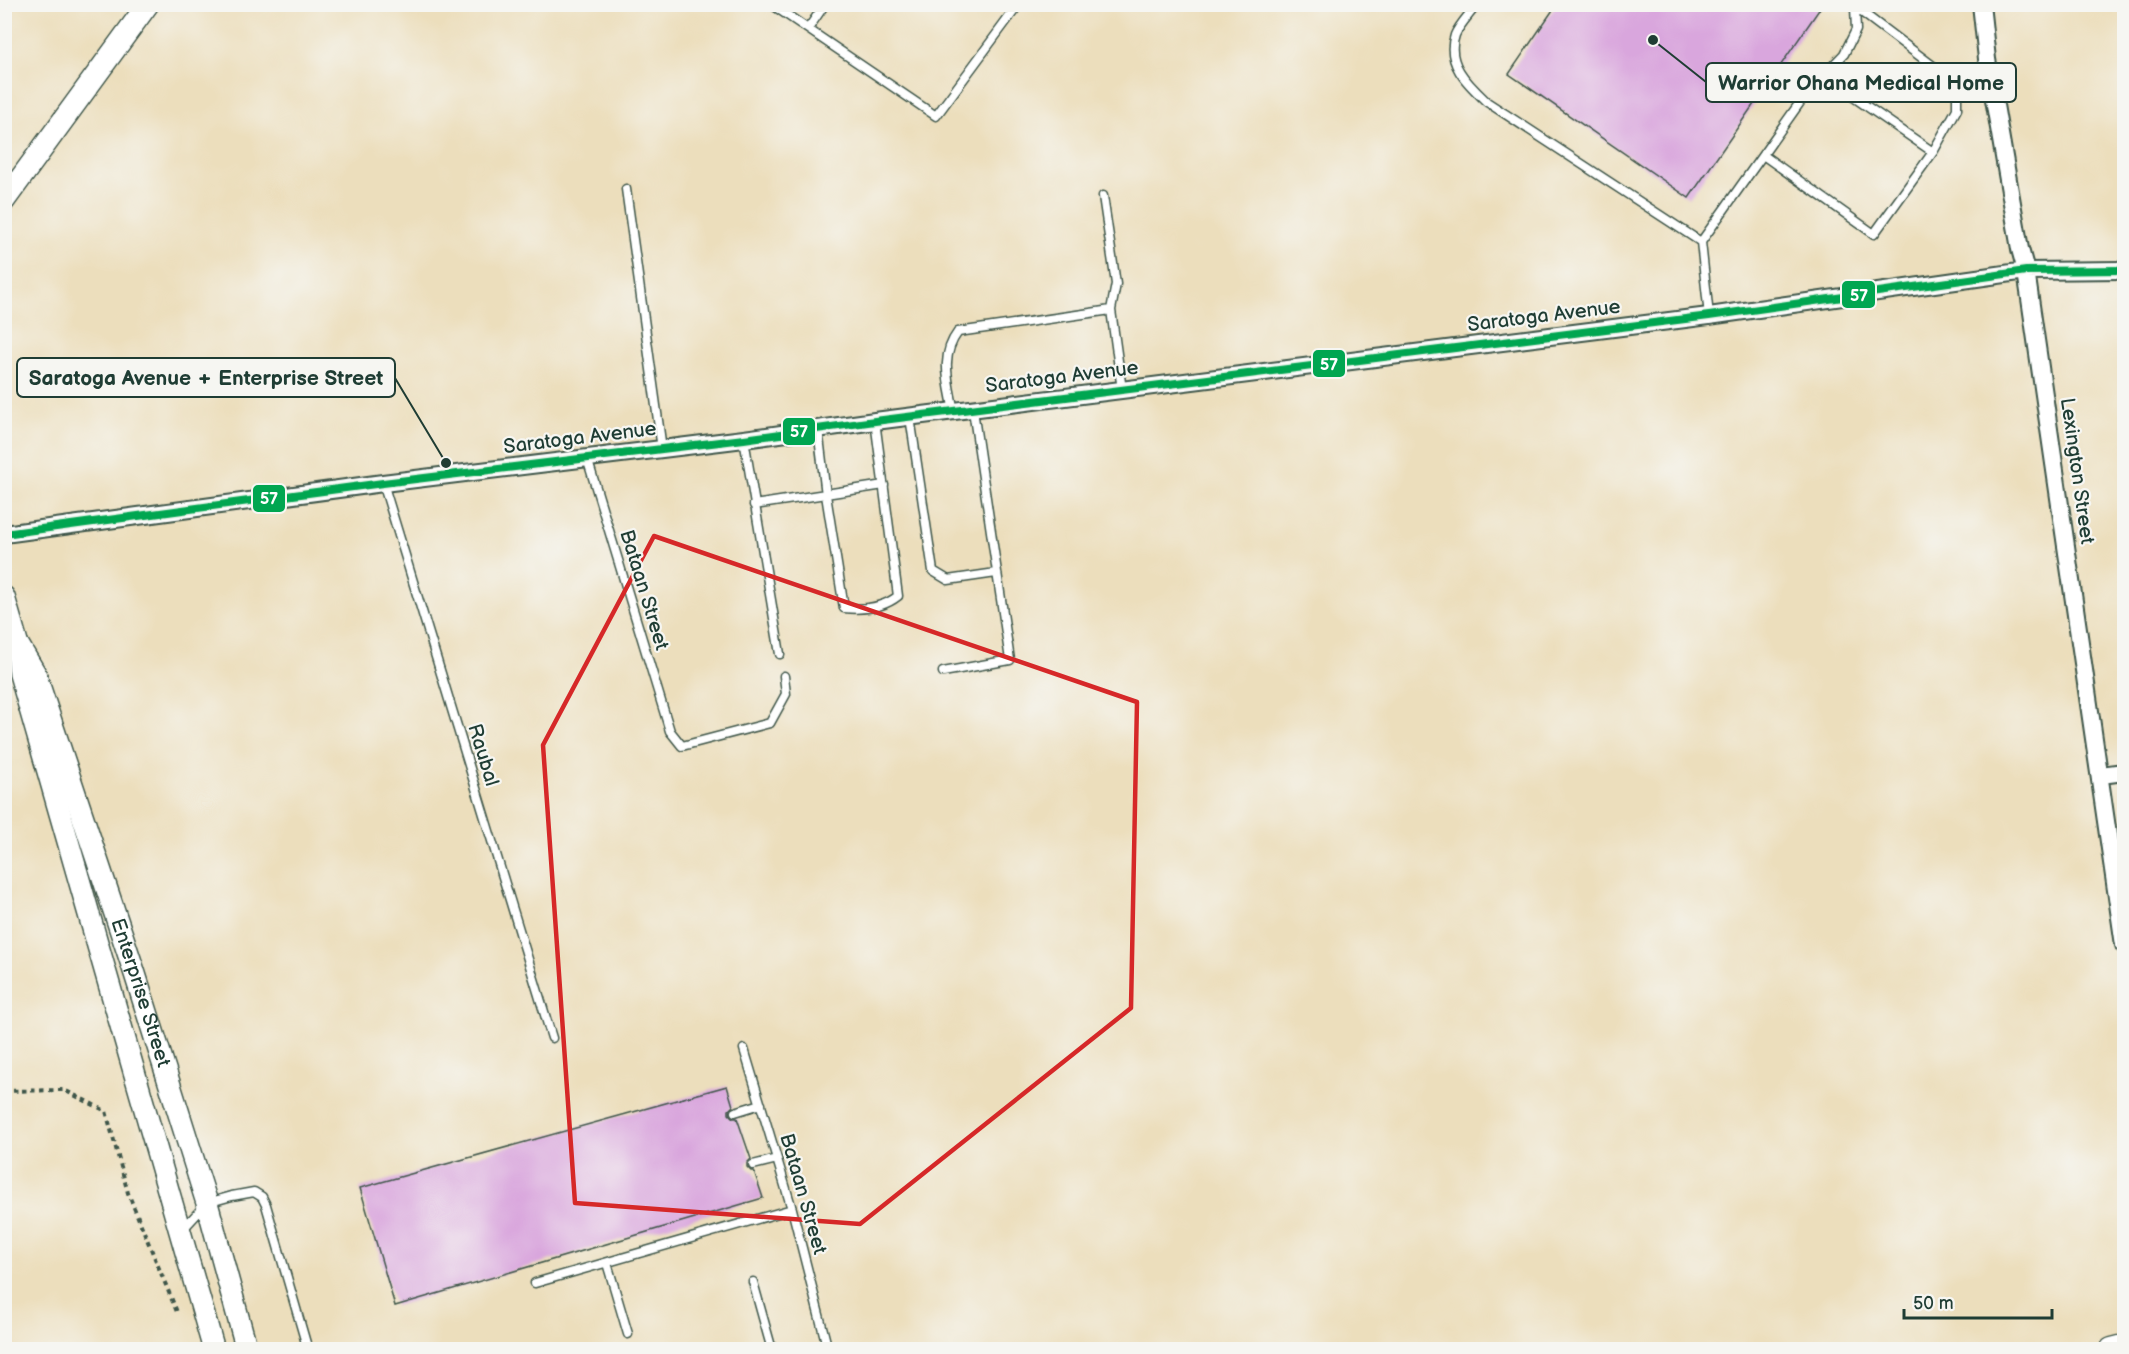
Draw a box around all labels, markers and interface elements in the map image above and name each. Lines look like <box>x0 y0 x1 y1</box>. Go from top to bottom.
callout: Warrior Ohana Medical Home <box>1706 63 2016 102</box>
text: Warrior Ohana Medical Home <box>1718 71 2004 96</box>
line badge: 57 <box>1841 280 1876 309</box>
text: 57 <box>1850 287 1868 306</box>
street label: Saratoga Avenue <box>1466 295 1622 337</box>
line badge: 57 <box>1312 349 1346 378</box>
street label: Saratoga Avenue <box>984 356 1140 398</box>
text: 57 <box>1320 356 1338 375</box>
callout: Saratoga Avenue + Enterprise Street <box>17 358 395 397</box>
text: Saratoga Avenue + Enterprise Street <box>29 366 383 391</box>
street label: Lexington Street <box>2055 396 2099 546</box>
street label: Saratoga Avenue <box>502 417 658 459</box>
line badge: 57 <box>782 417 816 446</box>
text: 57 <box>790 423 808 442</box>
line badge: 57 <box>252 484 286 513</box>
text: 57 <box>260 490 278 509</box>
street label: Bataan Street <box>614 527 674 653</box>
street label: Raubal <box>462 721 504 789</box>
street label: Enterprise Street <box>105 915 175 1070</box>
street label: Bataan Street <box>774 1131 832 1257</box>
scale bar <box>1904 1282 2052 1320</box>
text: 50 m <box>1913 1293 1954 1314</box>

